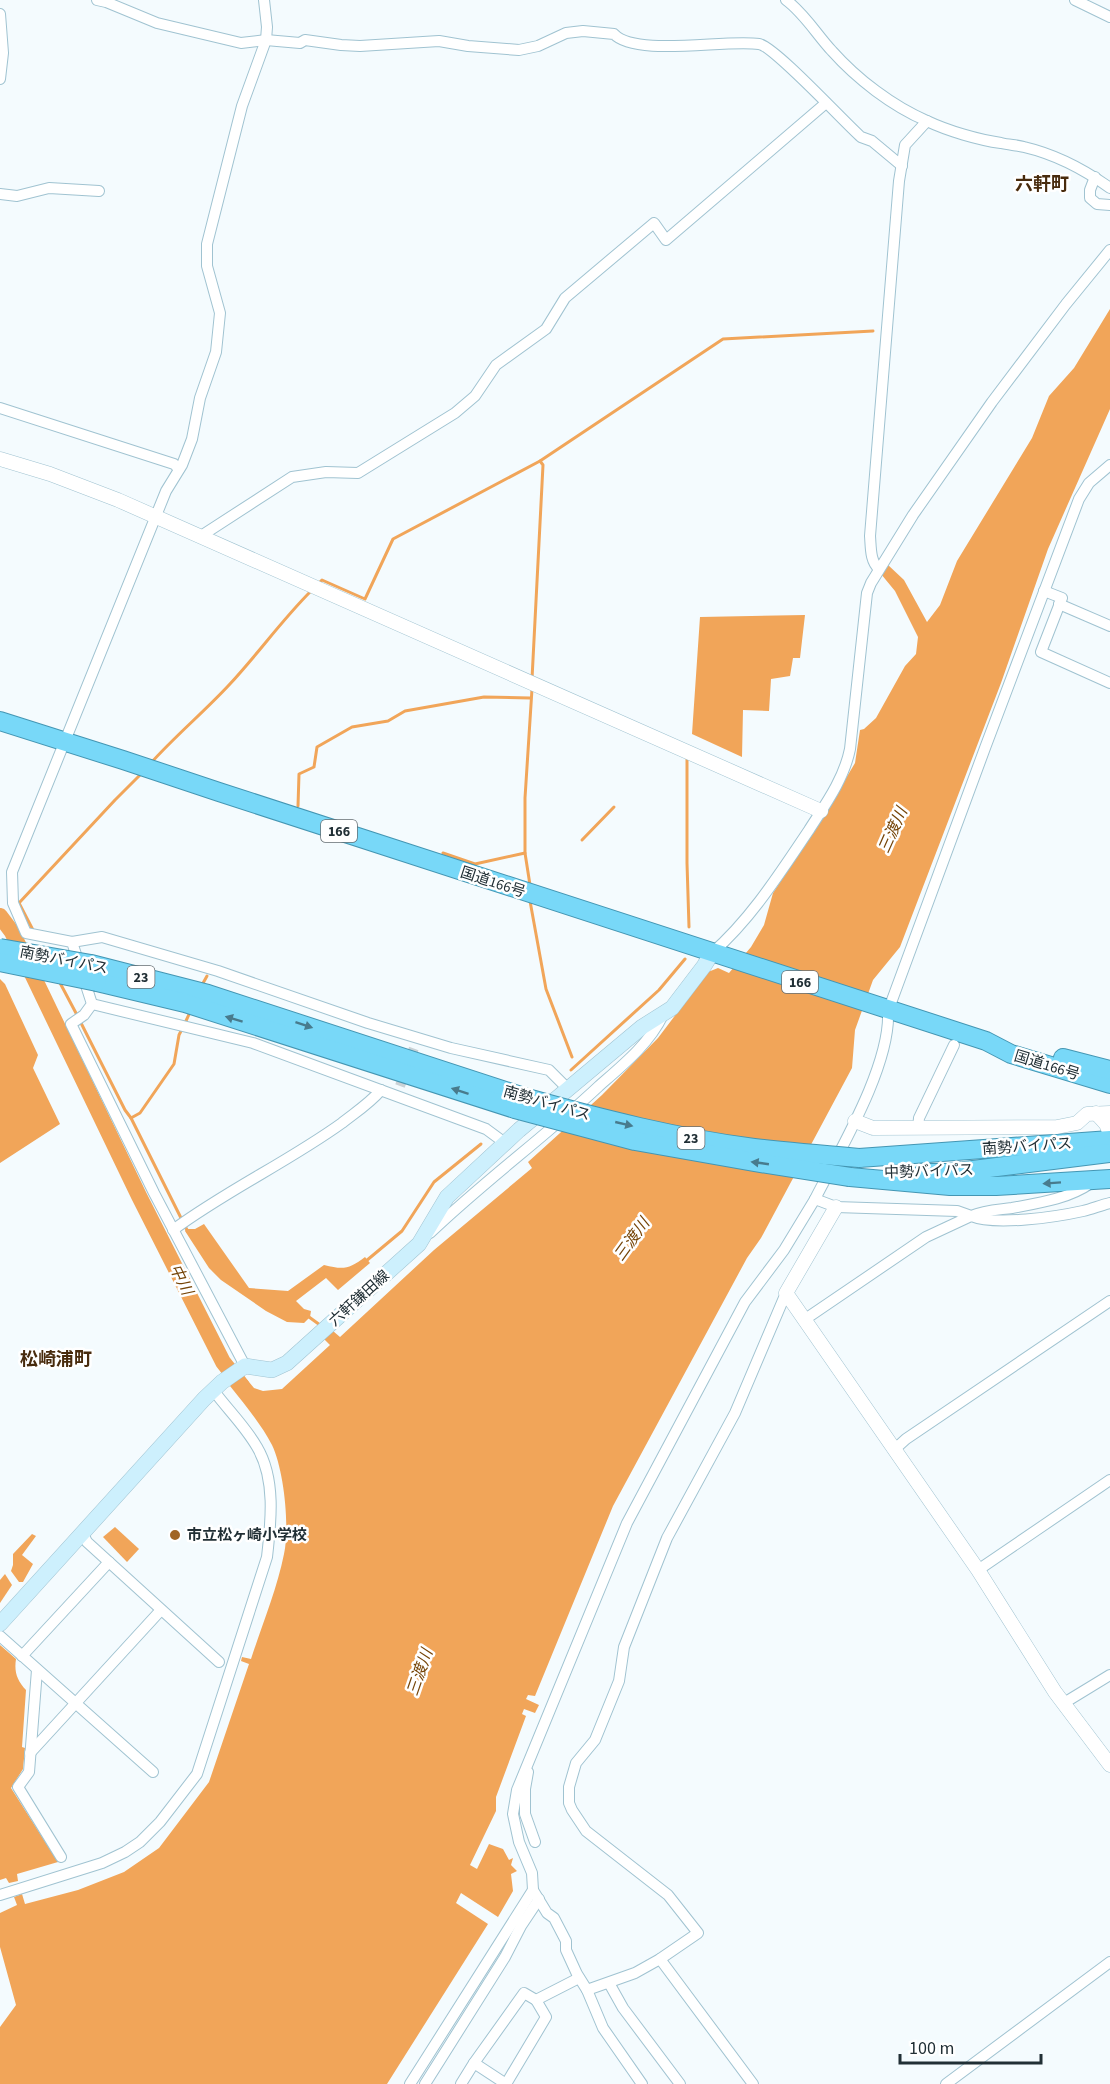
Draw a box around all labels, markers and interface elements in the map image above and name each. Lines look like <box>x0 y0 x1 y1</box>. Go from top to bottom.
district label: 六軒町 <box>1015 172 1069 197</box>
water label: 三渡川 <box>873 802 914 857</box>
road number: 166 <box>321 820 357 842</box>
street label: 国道166号 <box>458 862 528 903</box>
street label: 南勢バイパス <box>18 942 110 979</box>
road number: 23 <box>128 966 154 988</box>
road number: 166 <box>782 971 818 993</box>
one-way arrow <box>225 1014 243 1023</box>
one-way arrow <box>295 1021 313 1030</box>
street label: 国道166号 <box>1012 1046 1082 1085</box>
street label: 南勢バイパス <box>501 1081 593 1126</box>
one-way arrow <box>451 1086 469 1095</box>
one-way arrow <box>615 1119 633 1129</box>
road number: 23 <box>678 1127 704 1149</box>
street label: 南勢バイパス <box>982 1133 1073 1160</box>
one-way arrow <box>751 1159 770 1168</box>
street label: 中勢バイパス <box>884 1159 974 1184</box>
one-way arrow <box>1042 1178 1061 1187</box>
water label: 三渡川 <box>609 1212 656 1265</box>
water label: 中川 <box>164 1260 199 1300</box>
street label: 六軒鎌田線 <box>324 1265 394 1331</box>
district label: 松崎浦町 <box>20 1347 92 1372</box>
place label: 市立松ヶ崎小学校 <box>187 1525 307 1546</box>
marker: 市立松ヶ崎小学校 <box>168 1528 182 1542</box>
water label: 三渡川 <box>402 1644 439 1699</box>
scale bar <box>900 2027 1041 2065</box>
text: 100 m <box>909 2036 954 2061</box>

